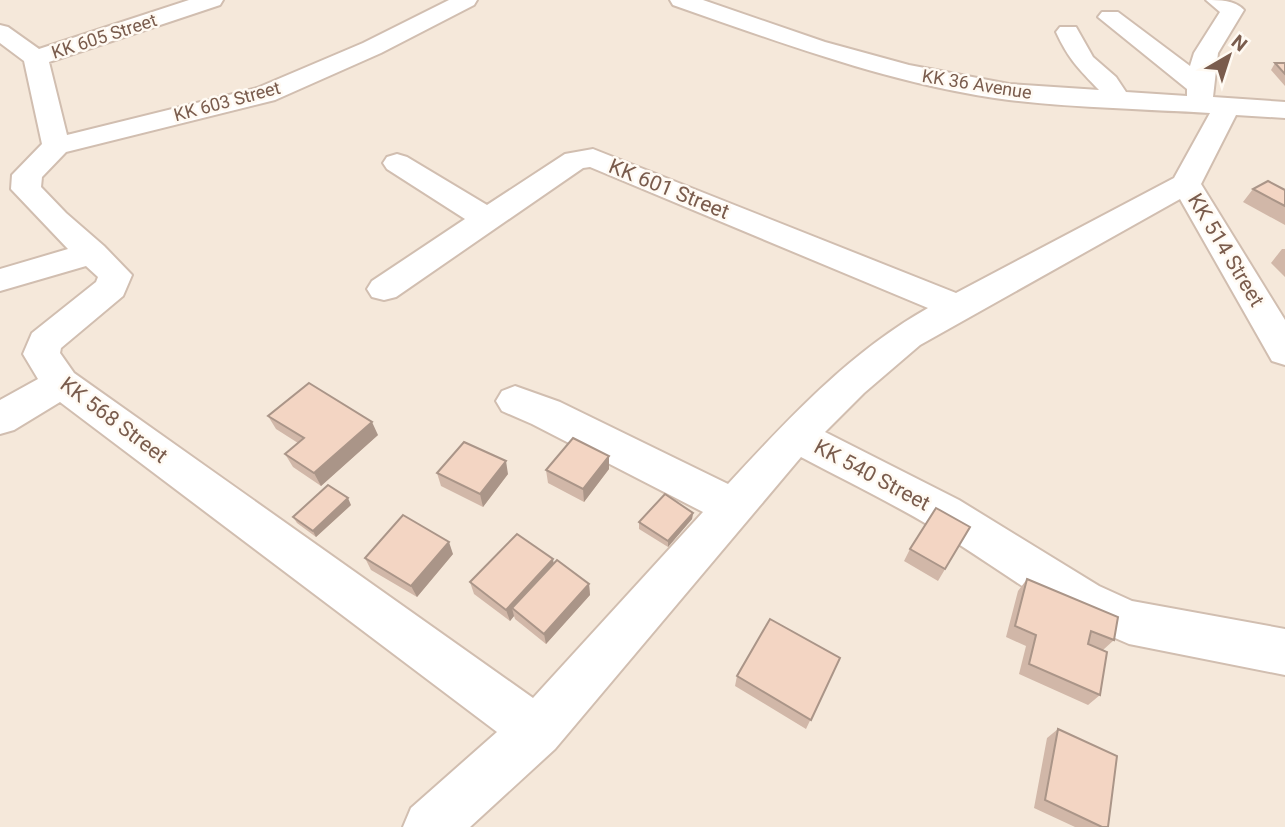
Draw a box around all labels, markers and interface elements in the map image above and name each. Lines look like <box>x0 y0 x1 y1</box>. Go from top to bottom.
street label: KK 605 Street <box>49 9 159 63</box>
north arrow <box>1194 21 1264 91</box>
text: N <box>1227 30 1252 56</box>
street label: KK 36 Avenue <box>921 65 1033 103</box>
street label: KK 603 Street <box>171 77 283 125</box>
street label: KK 601 Street <box>605 154 733 224</box>
street label: KK 514 Street <box>1183 189 1269 311</box>
street label: KK 568 Street <box>56 372 172 468</box>
street label: KK 540 Street <box>810 434 934 516</box>

